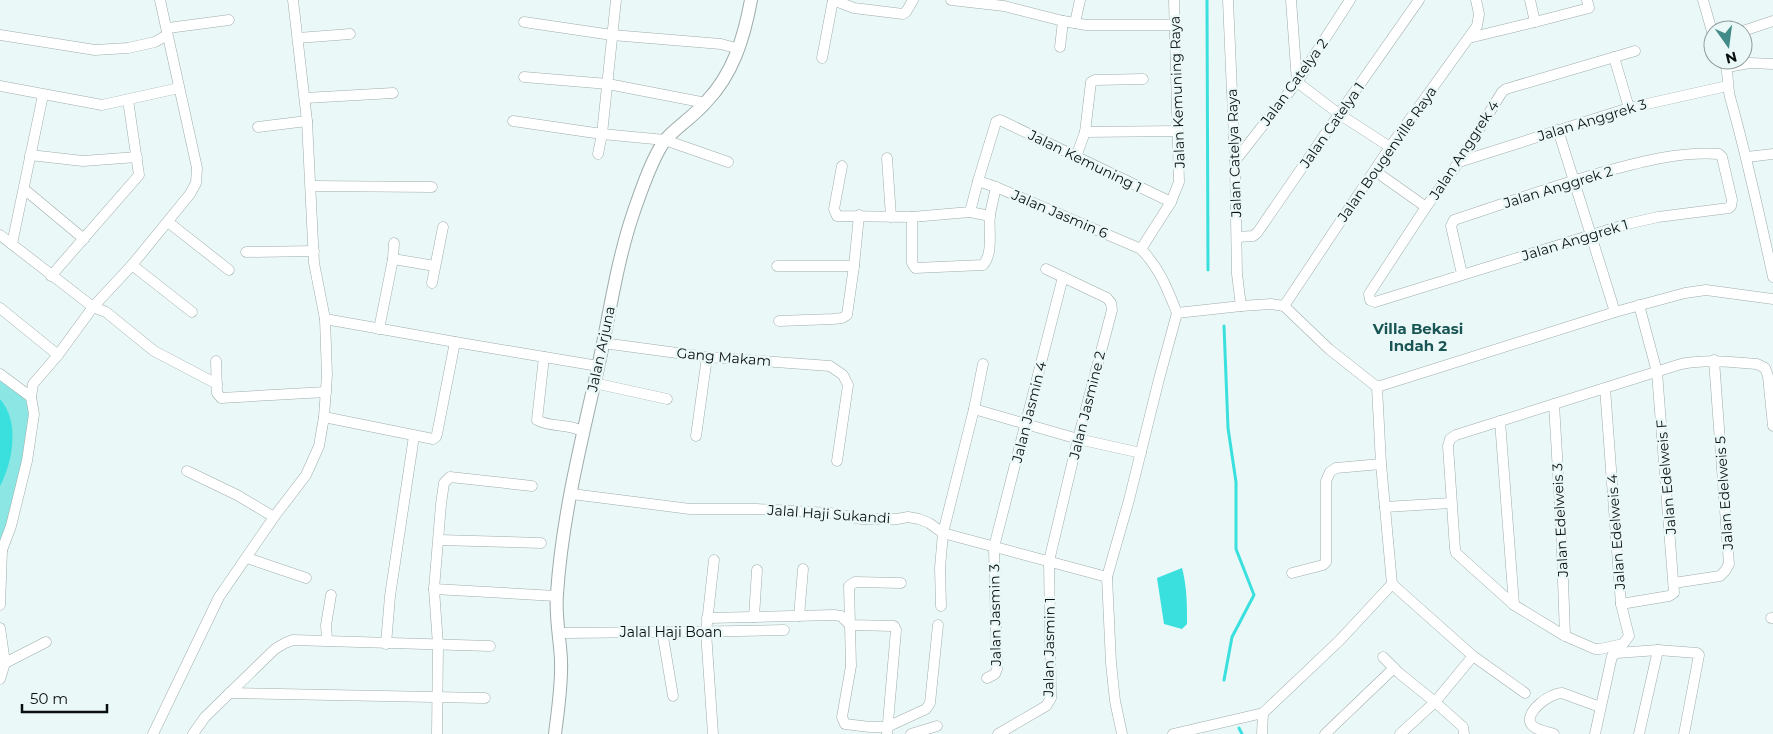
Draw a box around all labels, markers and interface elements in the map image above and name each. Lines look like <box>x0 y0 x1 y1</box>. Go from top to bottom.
street label: Jalan Kemuning Raya <box>1165 16 1189 169</box>
north arrow <box>1703 20 1753 70</box>
street label: Jalan Catelya 2 <box>1256 35 1332 130</box>
text: N <box>1723 48 1739 68</box>
street label: Jalan Catelya 1 <box>1295 79 1368 172</box>
street label: Jalan Bougenville Raya <box>1333 83 1441 226</box>
street label: Jalan Catelya Raya <box>1223 88 1245 219</box>
street label: Jalan Anggrek 3 <box>1534 95 1649 145</box>
street label: Jalan Anggrek 4 <box>1425 97 1503 204</box>
street label: Jalan Kemuning 1 <box>1025 125 1145 196</box>
street label: Jalan Anggrek 2 <box>1500 162 1615 212</box>
street label: Jalan Jasmin 6 <box>1008 185 1111 243</box>
street label: Jalan Anggrek 1 <box>1519 215 1630 265</box>
street label: Jalan Arjuna <box>583 305 619 394</box>
district label: Villa Bekasi Indah 2 <box>1372 319 1463 355</box>
street label: Gang Makam <box>676 344 772 370</box>
street label: Jalan Jasmine 2 <box>1065 349 1109 462</box>
street label: Jalan Jasmin 4 <box>1008 359 1050 465</box>
street label: Jalan Edelweis F <box>1652 419 1680 536</box>
street label: Jalan Edelweis 5 <box>1711 435 1737 552</box>
street label: Jalan Edelweis 3 <box>1548 462 1572 578</box>
street label: Jalan Edelweis 4 <box>1603 473 1629 591</box>
street label: Jalal Haji Sukandi <box>766 501 891 527</box>
street label: Jalan Jasmin 3 <box>985 564 1005 667</box>
street label: Jalan Jasmin 1 <box>1039 597 1059 698</box>
street label: Jalal Haji Boan <box>619 623 722 641</box>
scale bar <box>22 682 108 714</box>
text: 50 m <box>30 689 68 708</box>

